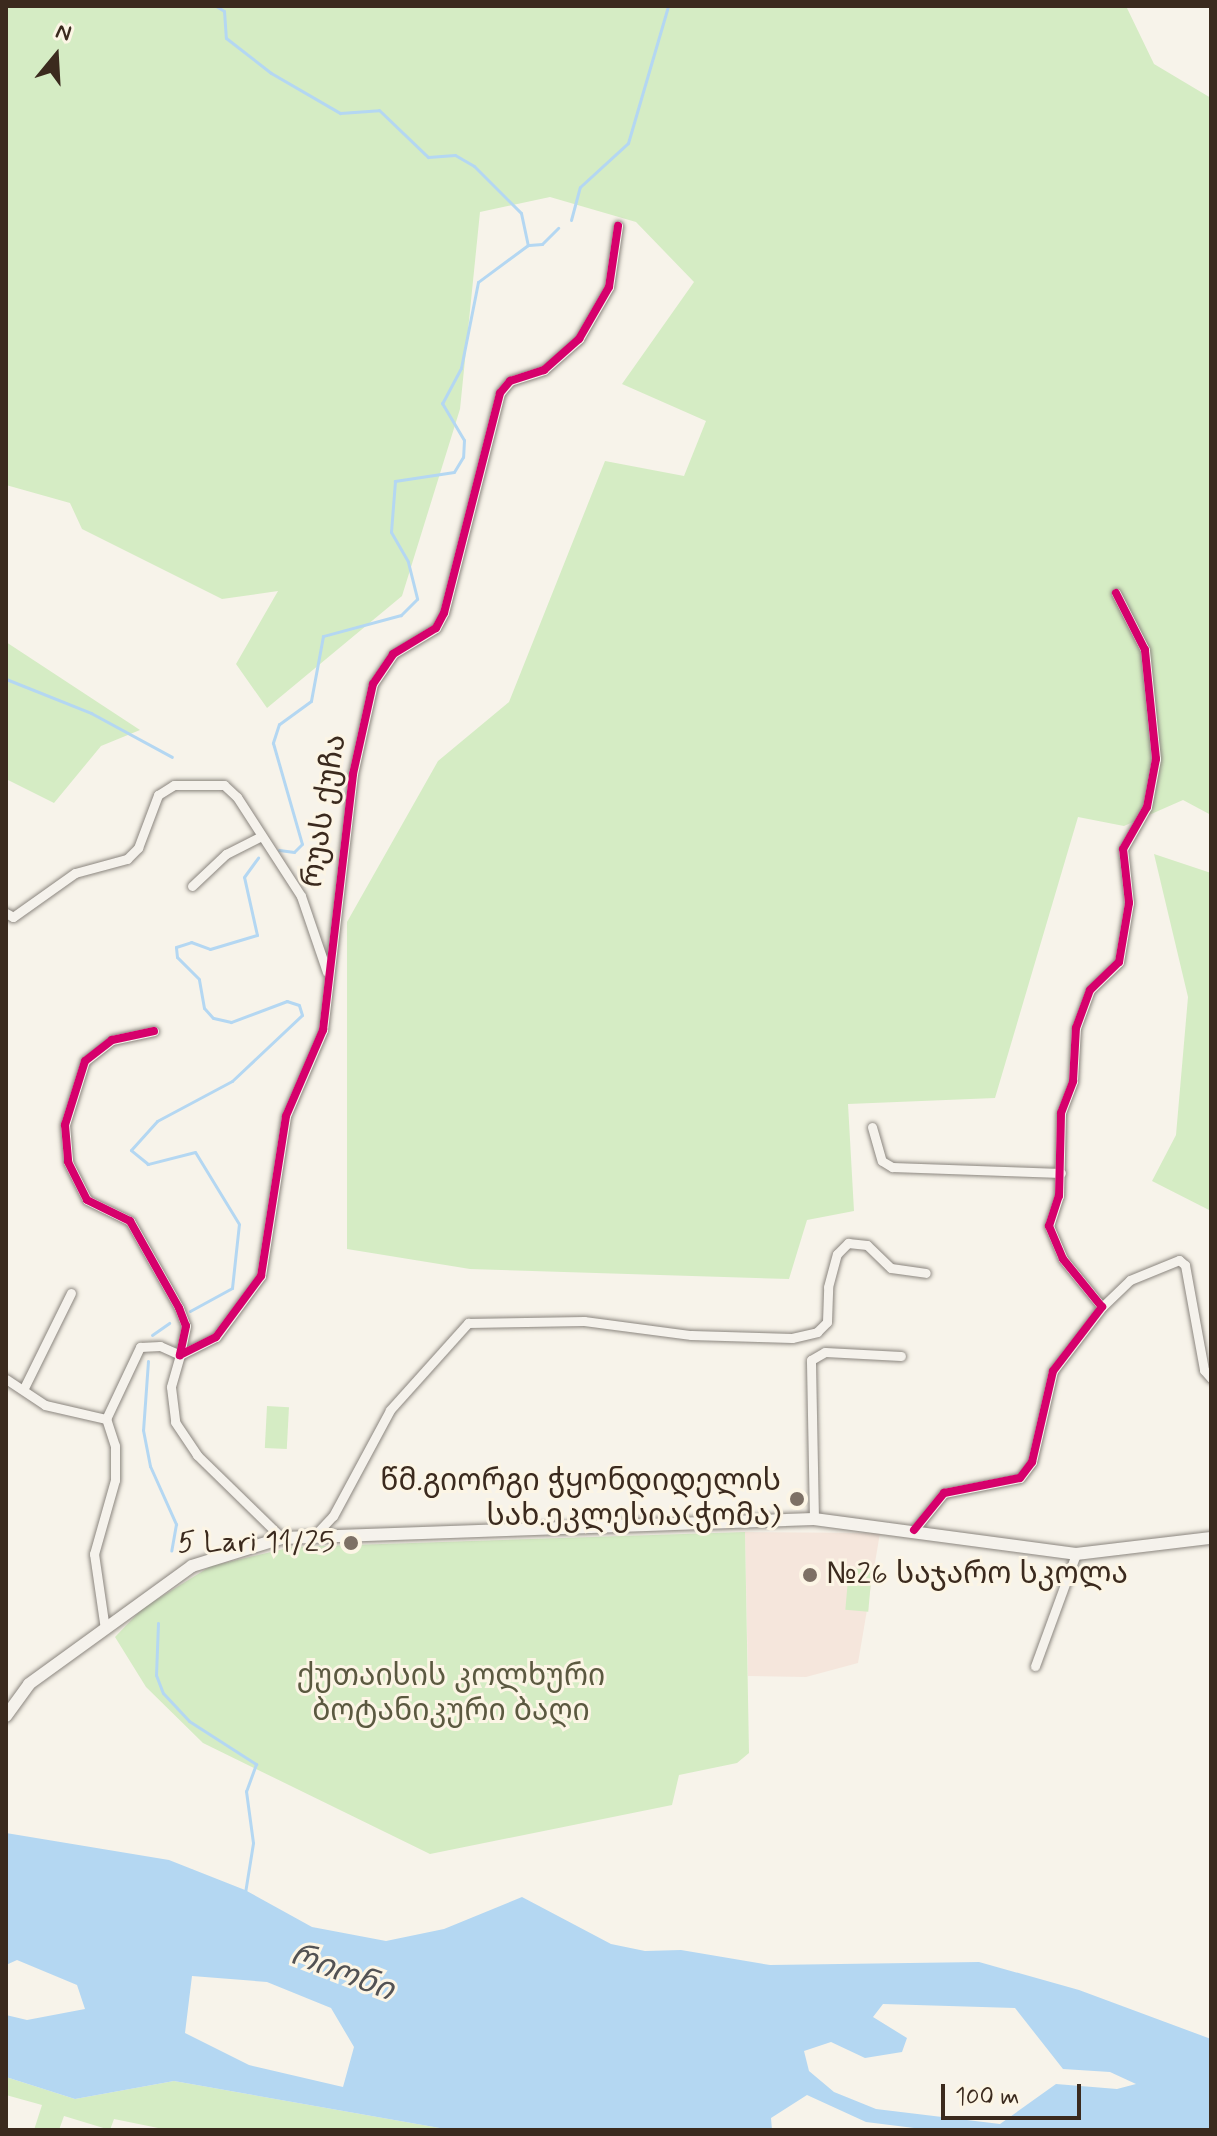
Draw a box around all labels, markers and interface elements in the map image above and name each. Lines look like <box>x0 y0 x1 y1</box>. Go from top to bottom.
north arrow <box>16 16 96 96</box>
text: N <box>52 18 75 49</box>
street label: რუას ქუჩა <box>295 732 355 890</box>
place label: წმ.გიორგი ჭყონდიდელის სახ.ეკლესია(ჭომა) <box>380 1464 781 1534</box>
marker: წმ.გიორგი ჭყონდიდელის სახ.ეკლესია(ჭომა) <box>788 1490 806 1508</box>
place label: 5 Lari 11/25 <box>177 1525 335 1561</box>
marker: 5 Lari 11/25 <box>342 1534 360 1552</box>
place label: №26 საჯარო სკოლა <box>826 1557 1128 1593</box>
marker: №26 საჯარო სკოლა <box>801 1566 819 1584</box>
park label: ქუთაისის კოლხური ბოტანიკური ბაღი <box>297 1659 605 1730</box>
water label: რიონი <box>285 1936 399 2010</box>
scale bar <box>945 2068 1085 2118</box>
text: 100 m <box>955 2082 1019 2113</box>

